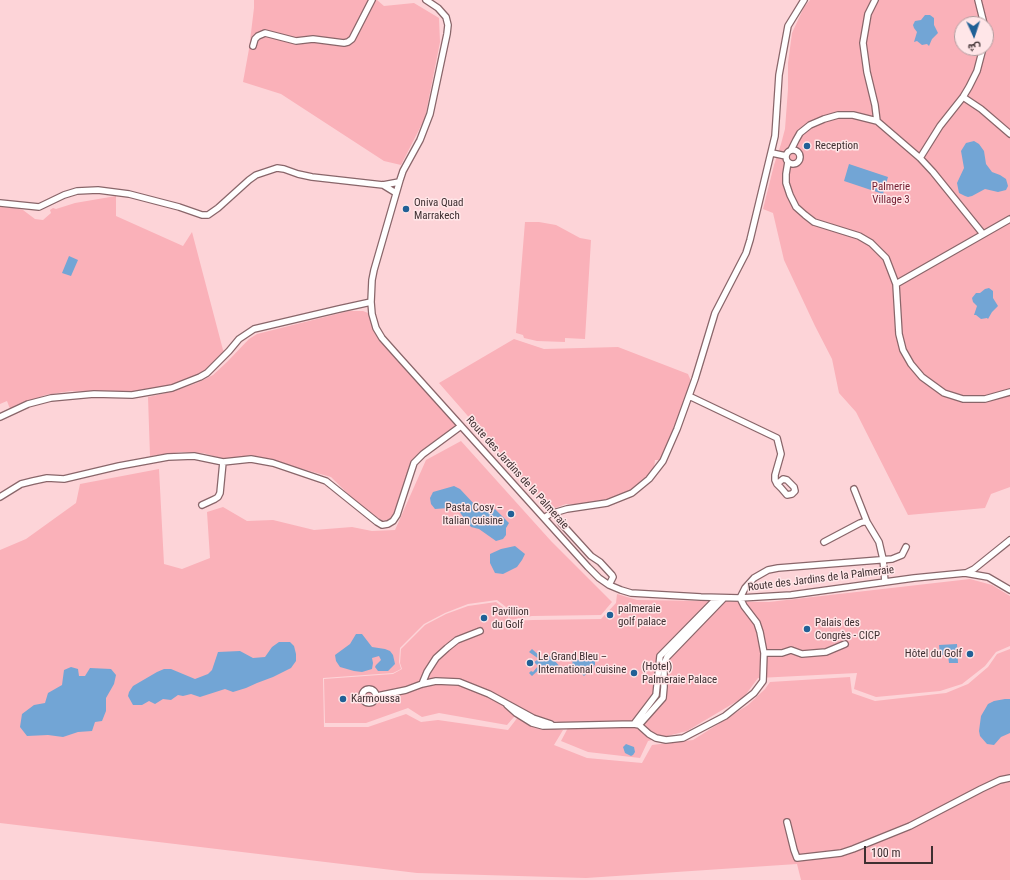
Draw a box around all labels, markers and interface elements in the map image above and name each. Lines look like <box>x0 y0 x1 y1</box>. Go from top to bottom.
north arrow <box>954 16 994 56</box>
text: ش <box>968 41 982 54</box>
place label: Reception <box>815 139 858 153</box>
marker: Reception <box>802 141 812 151</box>
park label: Palmerie Village 3 <box>872 180 910 206</box>
place label: Oniva Quad Marrakech <box>414 196 464 222</box>
marker: Oniva Quad Marrakech <box>401 204 411 214</box>
street label: Route des Jardins de la Palmeraie <box>463 414 571 532</box>
place label: Pasta Cosy – Italian cuisine <box>443 501 503 527</box>
marker: Pasta Cosy – Italian cuisine <box>506 509 516 519</box>
street label: Route des Jardins de la Palmeraie <box>747 563 895 595</box>
place label: palmeraie golf palace <box>618 602 666 628</box>
place label: Pavillion du Golf <box>492 605 529 631</box>
marker: palmeraie golf palace <box>605 610 615 620</box>
marker: Pavillion du Golf <box>479 613 489 623</box>
place label: Palais des Congrès - CICP <box>815 616 880 642</box>
marker: Palais des Congrès - CICP <box>802 624 812 634</box>
place label: Hôtel du Golf <box>905 647 962 661</box>
marker: Hôtel du Golf <box>965 649 975 659</box>
place label: Le Grand Bleu – International cuisine <box>538 650 626 676</box>
marker: Le Grand Bleu – International cuisine <box>525 658 535 668</box>
place label: (Hotel) Palmeraie Palace <box>642 660 717 686</box>
marker: (Hotel) Palmeraie Palace <box>629 668 639 678</box>
place label: Karmoussa <box>351 692 400 706</box>
marker: Karmoussa <box>338 694 348 704</box>
scale bar <box>866 838 935 864</box>
text: 100 m <box>871 846 901 860</box>

